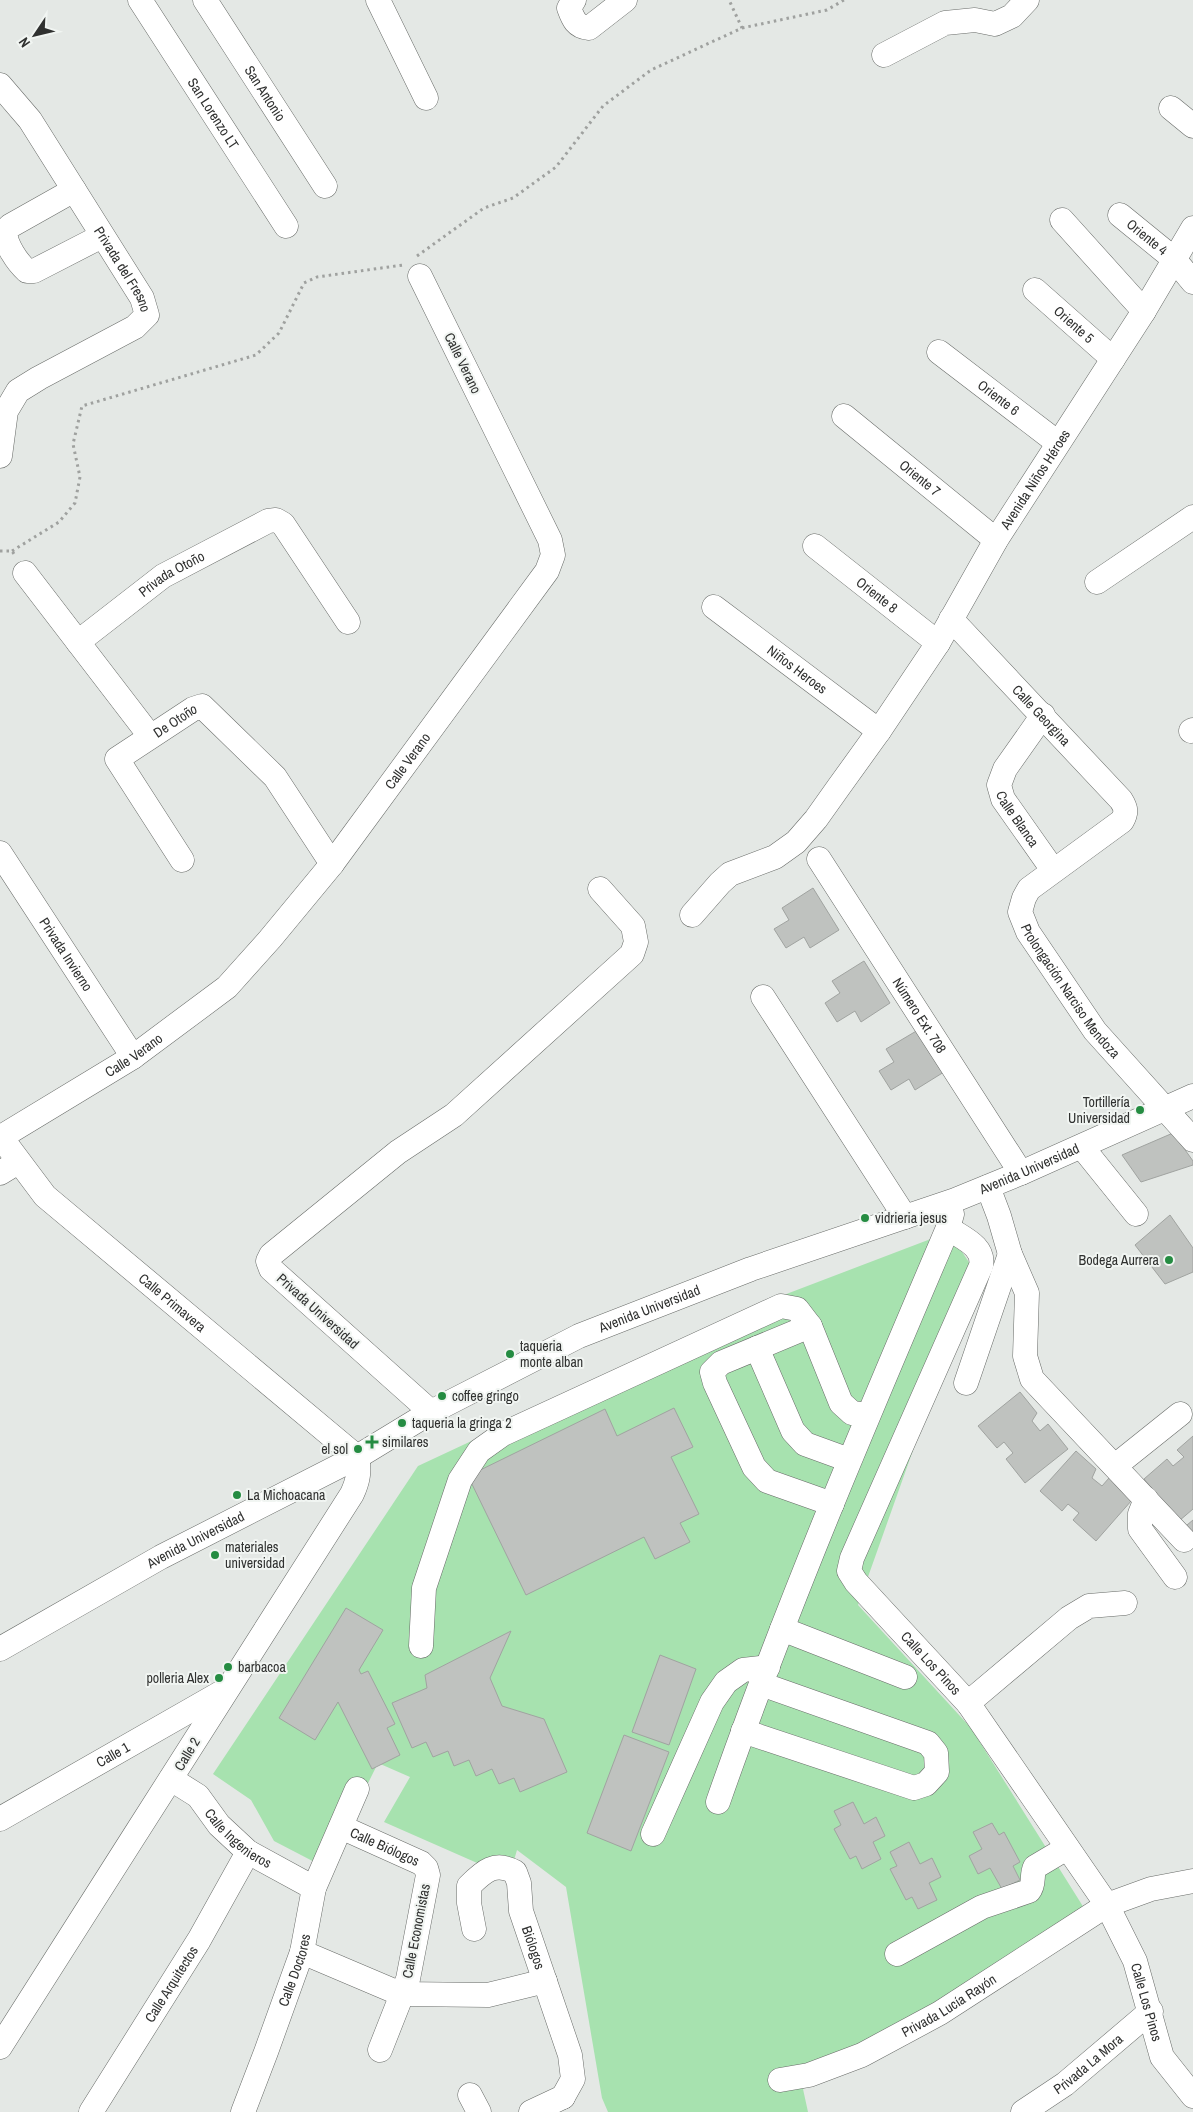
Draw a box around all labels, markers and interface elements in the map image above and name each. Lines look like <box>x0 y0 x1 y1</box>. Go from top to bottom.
north arrow <box>10 10 60 60</box>
text: N <box>15 34 34 51</box>
street label: San Antonio <box>241 62 290 124</box>
street label: San Lorenzo LT <box>184 75 243 152</box>
street label: Oriente 4 <box>1123 215 1172 260</box>
street label: Privada del Fresno <box>90 223 155 314</box>
street label: Oriente 5 <box>1050 302 1098 347</box>
street label: Calle Verano <box>441 330 485 396</box>
street label: Oriente 6 <box>974 376 1023 419</box>
street label: Avenida Niños Héroes <box>996 426 1074 534</box>
street label: Oriente 7 <box>896 456 944 500</box>
street label: Privada Otoño <box>135 547 207 601</box>
street label: Oriente 8 <box>853 573 901 617</box>
street label: Niños Heroes <box>764 641 831 698</box>
street label: Calle Georgina <box>1008 681 1075 750</box>
street label: De Otoño <box>150 699 199 742</box>
street label: Calle Verano <box>381 729 434 793</box>
street label: Calle Blanca <box>992 789 1043 851</box>
street label: Privada Invierno <box>36 914 97 995</box>
street label: Prolongación Narciso Mendoza <box>1017 921 1125 1062</box>
street label: Número Ext. 708 <box>889 974 951 1057</box>
street label: Calle Verano <box>102 1029 166 1081</box>
place label: Tortillería Universidad <box>1068 1093 1131 1127</box>
marker: Tortillería Universidad <box>1134 1104 1146 1116</box>
street label: Avenida Universidad <box>976 1139 1082 1198</box>
place label: vidrieria jesus <box>875 1209 947 1227</box>
marker: vidrieria jesus <box>859 1212 871 1224</box>
place label: Bodega Aurrera <box>1079 1251 1160 1269</box>
marker: Bodega Aurrera <box>1163 1254 1175 1266</box>
street label: Calle Primavera <box>135 1269 210 1336</box>
street label: Privada Universidad <box>273 1269 363 1353</box>
street label: Avenida Universidad <box>595 1281 703 1337</box>
place label: taqueria monte alban <box>520 1337 583 1371</box>
marker: taqueria monte alban <box>504 1348 516 1360</box>
place label: coffee gringo <box>452 1387 519 1405</box>
marker: coffee gringo <box>436 1390 448 1402</box>
place label: taqueria la gringa 2 <box>412 1414 512 1432</box>
marker: taqueria la gringa 2 <box>396 1417 408 1429</box>
place label: similares <box>382 1433 429 1451</box>
marker: similares <box>366 1436 378 1448</box>
place label: el sol <box>321 1440 348 1458</box>
marker: el sol <box>352 1443 364 1455</box>
place label: La Michoacana <box>247 1486 326 1504</box>
marker: La Michoacana <box>231 1489 243 1501</box>
street label: Avenida Universidad <box>143 1507 247 1573</box>
place label: materiales universidad <box>225 1538 285 1572</box>
marker: materiales universidad <box>209 1549 221 1561</box>
street label: Calle Los Pinos <box>897 1627 965 1699</box>
place label: barbacoa <box>238 1658 286 1676</box>
marker: barbacoa <box>222 1661 234 1673</box>
place label: polleria Alex <box>146 1669 209 1687</box>
marker: polleria Alex <box>213 1672 225 1684</box>
street label: Calle 2 <box>170 1734 204 1774</box>
street label: Calle 1 <box>93 1738 133 1771</box>
street label: Calle Ingenieros <box>201 1805 275 1872</box>
street label: Calle Biólogos <box>347 1823 423 1870</box>
street label: Calle Economistas <box>398 1882 434 1980</box>
street label: Biólogos <box>518 1924 549 1972</box>
street label: Calle Doctores <box>274 1932 314 2009</box>
street label: Calle Arquitectos <box>141 1942 202 2026</box>
street label: Calle Los Pinos <box>1127 1961 1166 2044</box>
street label: Privada Lucía Rayón <box>898 1970 999 2041</box>
street label: Privada La Mora <box>1050 2029 1127 2098</box>

